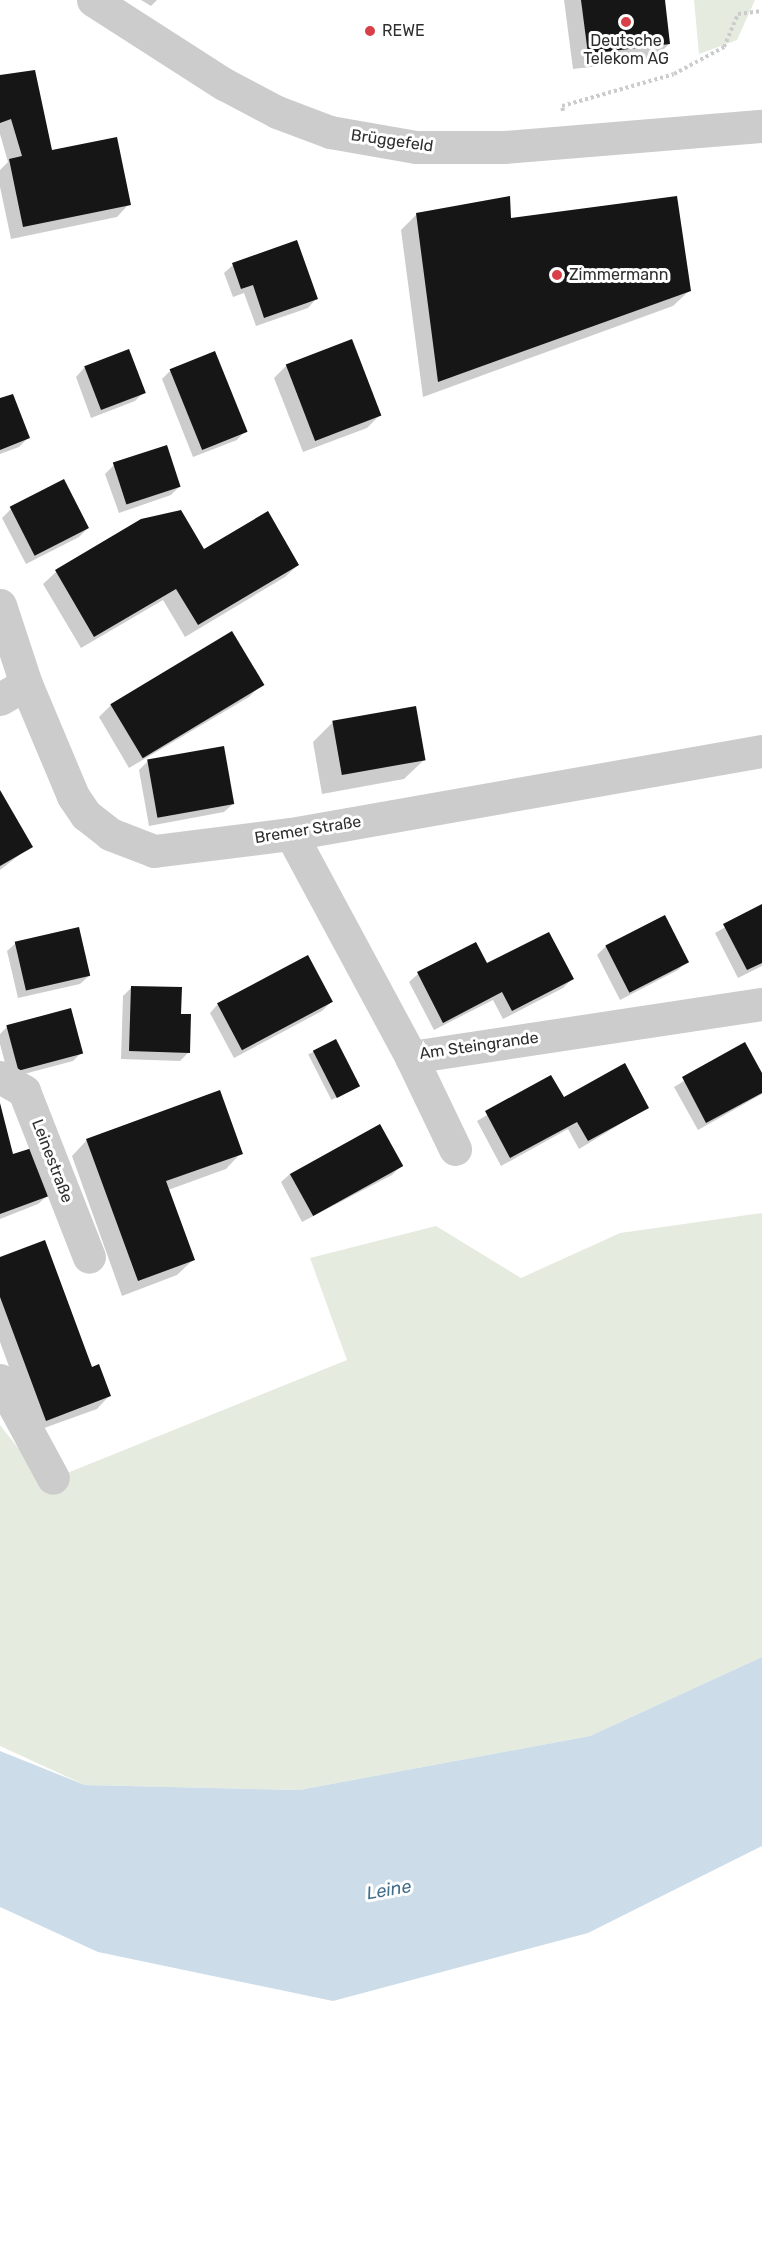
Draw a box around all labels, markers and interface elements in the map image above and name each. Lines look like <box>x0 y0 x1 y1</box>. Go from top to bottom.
marker: Deutsche Telekom AG <box>619 15 633 29</box>
place label: REWE <box>382 21 425 41</box>
marker: REWE <box>363 24 377 38</box>
place label: Deutsche Telekom AG <box>583 31 669 69</box>
street label: Brüggefeld <box>350 126 434 156</box>
place label: Zimmermann <box>569 265 668 285</box>
marker: Zimmermann <box>550 268 564 282</box>
street label: Bremer Straße <box>253 812 363 848</box>
street label: Am Steingrande <box>418 1028 540 1064</box>
street label: Leinestraße <box>27 1117 77 1205</box>
water label: Leine <box>365 1875 413 1905</box>

